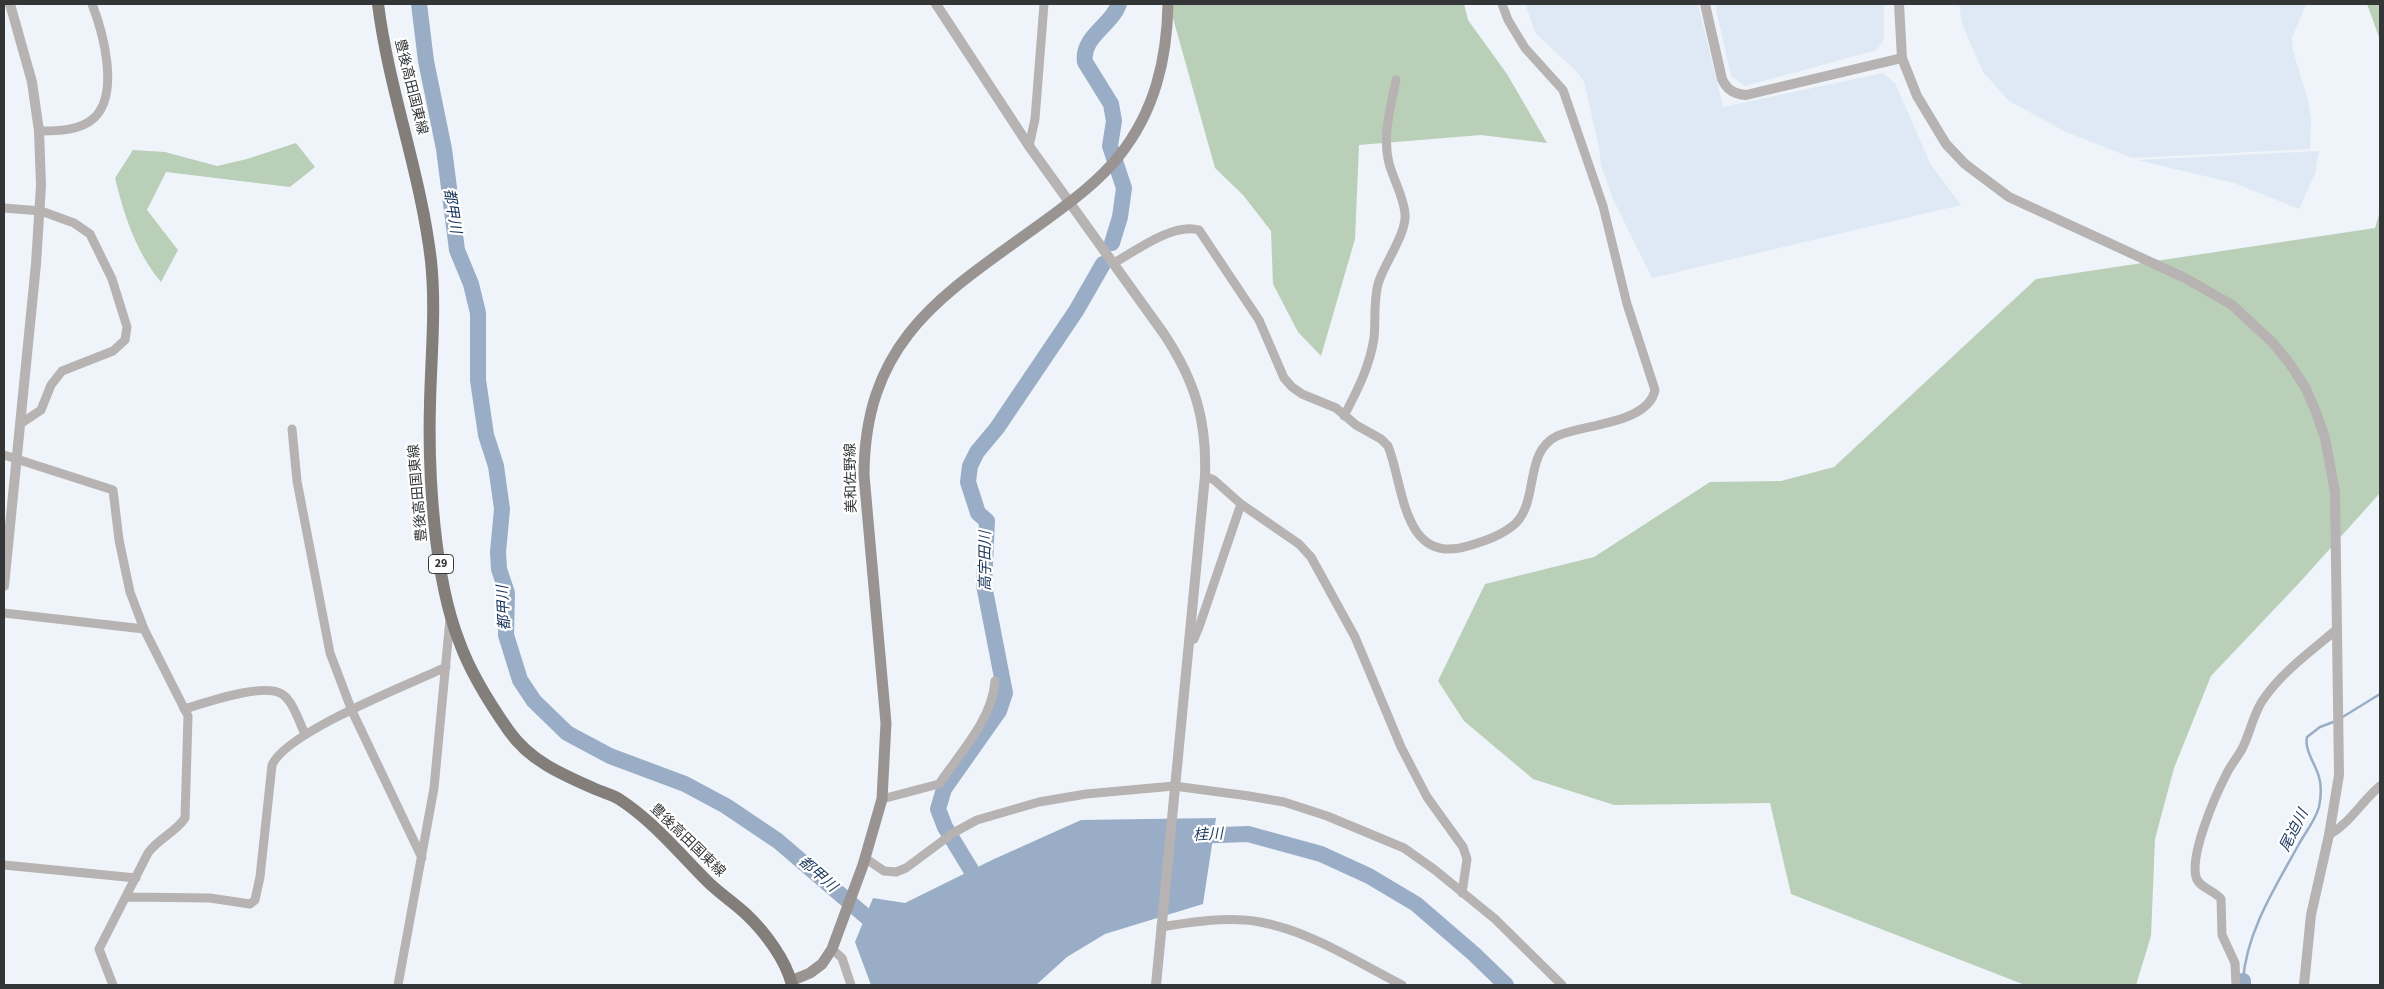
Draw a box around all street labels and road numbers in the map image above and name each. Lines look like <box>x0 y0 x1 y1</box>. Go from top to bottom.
street label: 豊後高田国東線 <box>390 37 430 137</box>
street label: 豊後高田国東線 <box>406 443 432 543</box>
street label: 美和佐野線 <box>843 443 861 513</box>
road number: 29 <box>428 554 454 574</box>
street label: 豊後高田国東線 <box>646 801 728 881</box>

